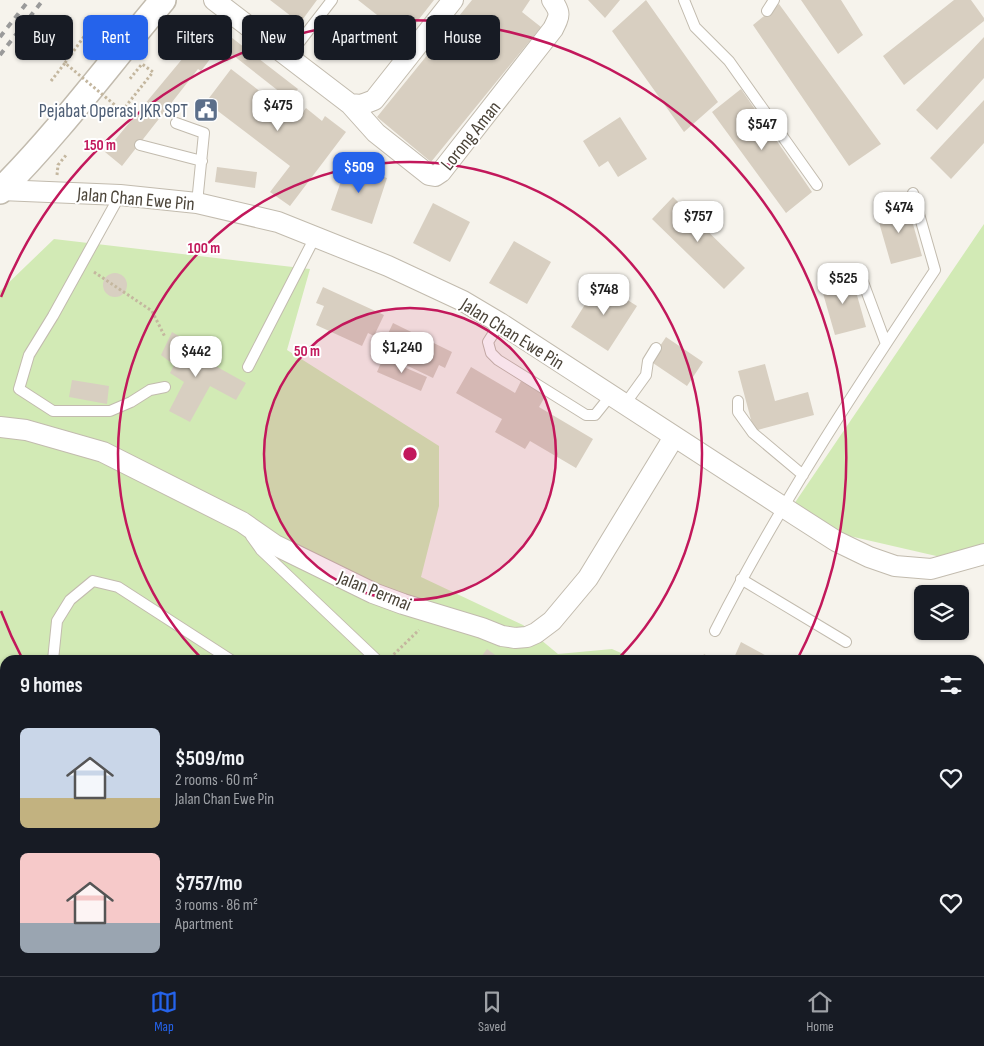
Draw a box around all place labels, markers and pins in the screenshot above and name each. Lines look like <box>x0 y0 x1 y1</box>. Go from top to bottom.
pin: $475 <box>248 90 308 132</box>
public building icon: Pejabat Operasi JKR SPT <box>193 97 219 123</box>
place label: Pejabat Operasi JKR SPT <box>39 100 188 123</box>
pin: $547 <box>732 108 792 151</box>
pin: $509 <box>329 152 389 194</box>
pin: $474 <box>869 192 929 234</box>
pin: $757 <box>668 200 728 243</box>
pin: $525 <box>813 262 873 305</box>
pin: $748 <box>574 274 634 316</box>
pin: $1,240 <box>361 332 443 374</box>
pin: $442 <box>166 336 226 378</box>
centre of rings <box>401 445 419 463</box>

